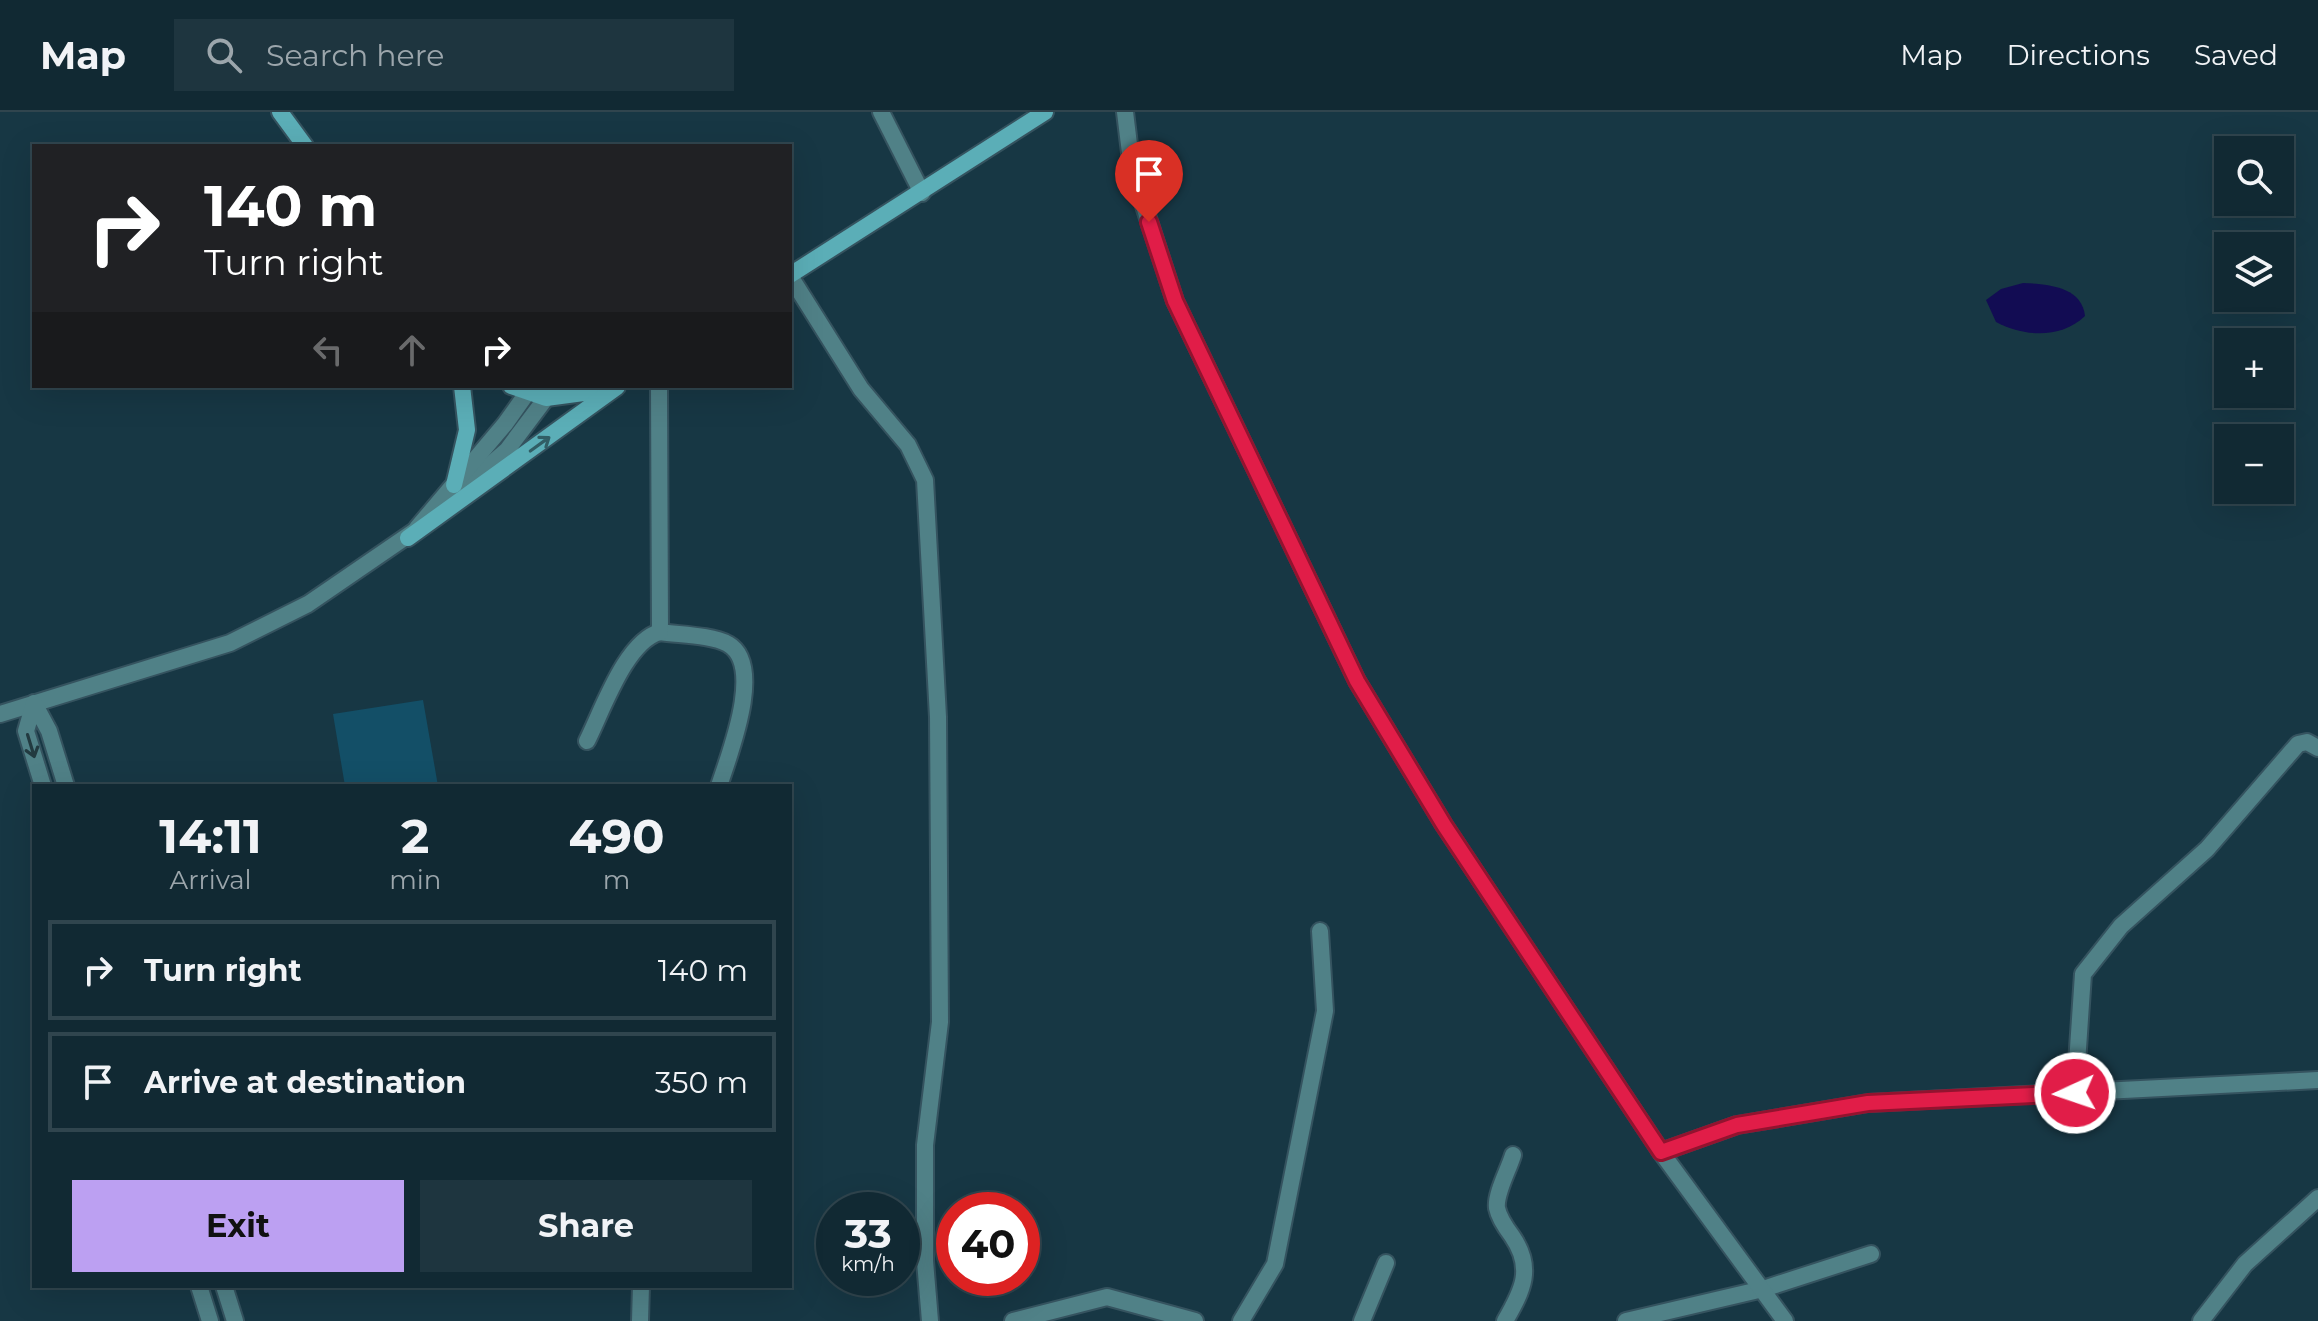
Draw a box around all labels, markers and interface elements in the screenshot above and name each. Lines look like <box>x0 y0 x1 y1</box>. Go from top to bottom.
search box <box>174 19 734 91</box>
text: Map <box>40 32 126 79</box>
icon: search <box>202 33 246 77</box>
text: Search here <box>266 37 444 74</box>
text: Map <box>1900 38 1962 72</box>
text: Directions <box>2006 38 2150 72</box>
text: Saved <box>2194 38 2278 72</box>
map controls <box>2214 136 2294 504</box>
button: search <box>2214 136 2294 216</box>
pin <box>1115 140 1183 222</box>
icon: arrive <box>1127 152 1171 196</box>
text: 140 m <box>204 172 377 240</box>
icon: right <box>72 176 176 280</box>
button: layers <box>2214 232 2294 312</box>
text: Turn right <box>204 240 384 284</box>
icon: left <box>306 328 350 372</box>
icon: ahead <box>390 328 434 372</box>
icon: right <box>474 328 518 372</box>
button: + <box>2214 328 2294 408</box>
button: − <box>2214 424 2294 504</box>
one-way arrow <box>528 436 550 452</box>
one-way arrow <box>24 733 39 759</box>
text: 14:11 <box>159 807 262 865</box>
text: 2 <box>401 807 429 865</box>
text: 490 <box>569 807 665 865</box>
text: Arrival <box>170 864 252 896</box>
text: min <box>389 864 441 896</box>
text: m <box>603 864 630 896</box>
icon: right <box>76 948 120 992</box>
text: Turn right <box>144 952 301 989</box>
text: 140 m <box>658 952 748 989</box>
position arrow <box>2033 1051 2117 1135</box>
icon: arrive <box>76 1060 120 1104</box>
text: Arrive at destination <box>144 1064 466 1101</box>
text: 350 m <box>655 1064 748 1101</box>
button: Exit <box>72 1180 404 1272</box>
button: Share <box>420 1180 752 1272</box>
speed limit sign: 40 <box>936 1192 1040 1296</box>
text: 33 <box>844 1209 892 1258</box>
text: km/h <box>841 1252 895 1276</box>

